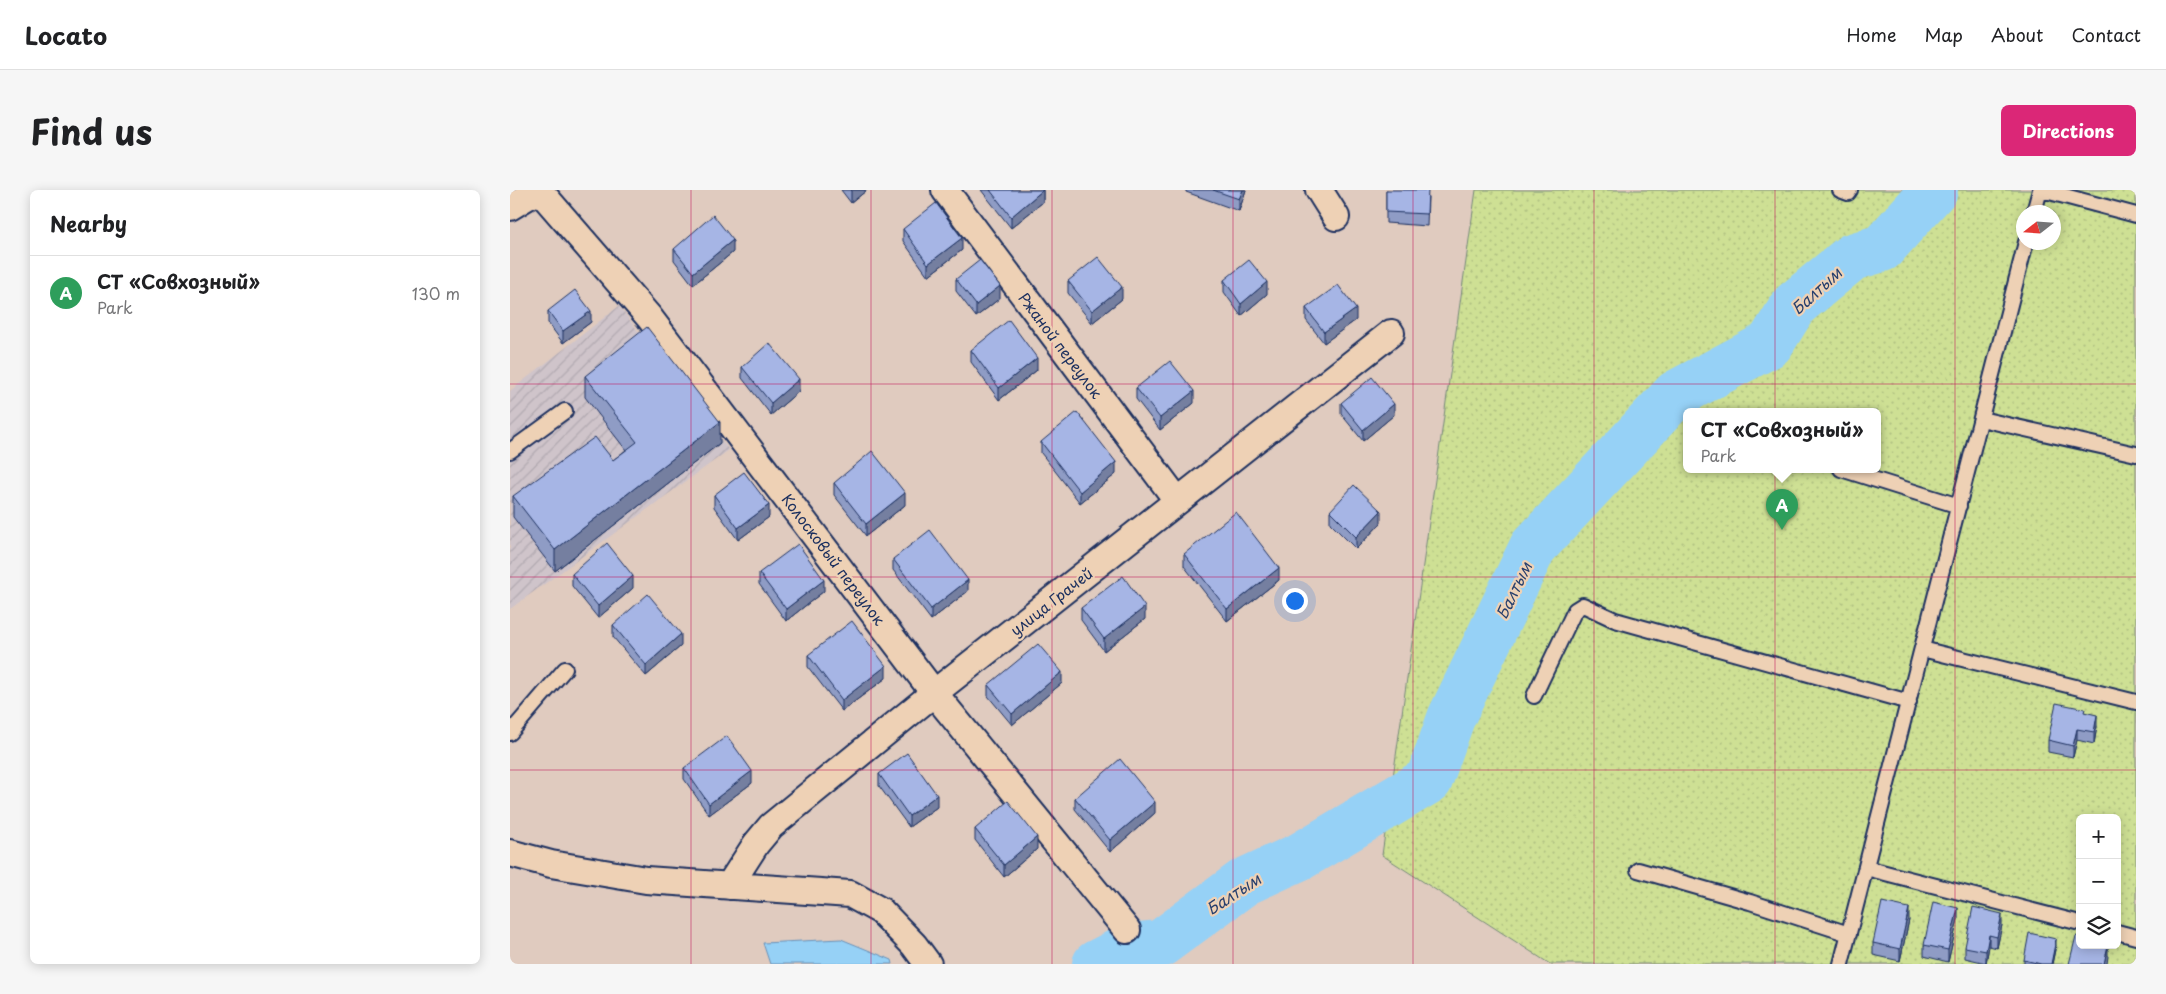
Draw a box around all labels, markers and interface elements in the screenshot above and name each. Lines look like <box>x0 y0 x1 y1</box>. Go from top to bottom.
text: Locato <box>25 17 107 53</box>
text: Home <box>1846 21 1896 48</box>
text: Map <box>1924 21 1963 48</box>
text: About <box>1991 21 2043 48</box>
text: Contact <box>2071 21 2141 48</box>
text: Find us <box>30 104 152 157</box>
button: Directions <box>2001 105 2136 156</box>
north arrow <box>2016 205 2061 250</box>
text: Nearby <box>50 207 127 239</box>
water label: Балтым <box>1785 261 1847 319</box>
text: СТ «Совхозный» <box>97 267 260 295</box>
text: A <box>60 281 72 305</box>
text: 130 m <box>412 281 460 305</box>
street label: Ржаной переулок <box>1013 287 1109 403</box>
text: Park <box>97 295 133 319</box>
popup <box>1683 408 1881 473</box>
text: СТ «Совхозный» <box>1701 415 1863 443</box>
text: Park <box>1701 443 1736 467</box>
street label: Колосковый переулок <box>777 488 891 630</box>
pin: A <box>1766 489 1798 530</box>
water label: Балтым <box>1489 557 1537 623</box>
street label: улица Грачей <box>1005 561 1097 641</box>
your location <box>1282 588 1308 614</box>
map controls <box>2076 814 2121 949</box>
button: + <box>2076 814 2121 859</box>
button: − <box>2076 859 2121 904</box>
water label: Балтым <box>1201 866 1265 920</box>
button: layers <box>2076 904 2121 949</box>

